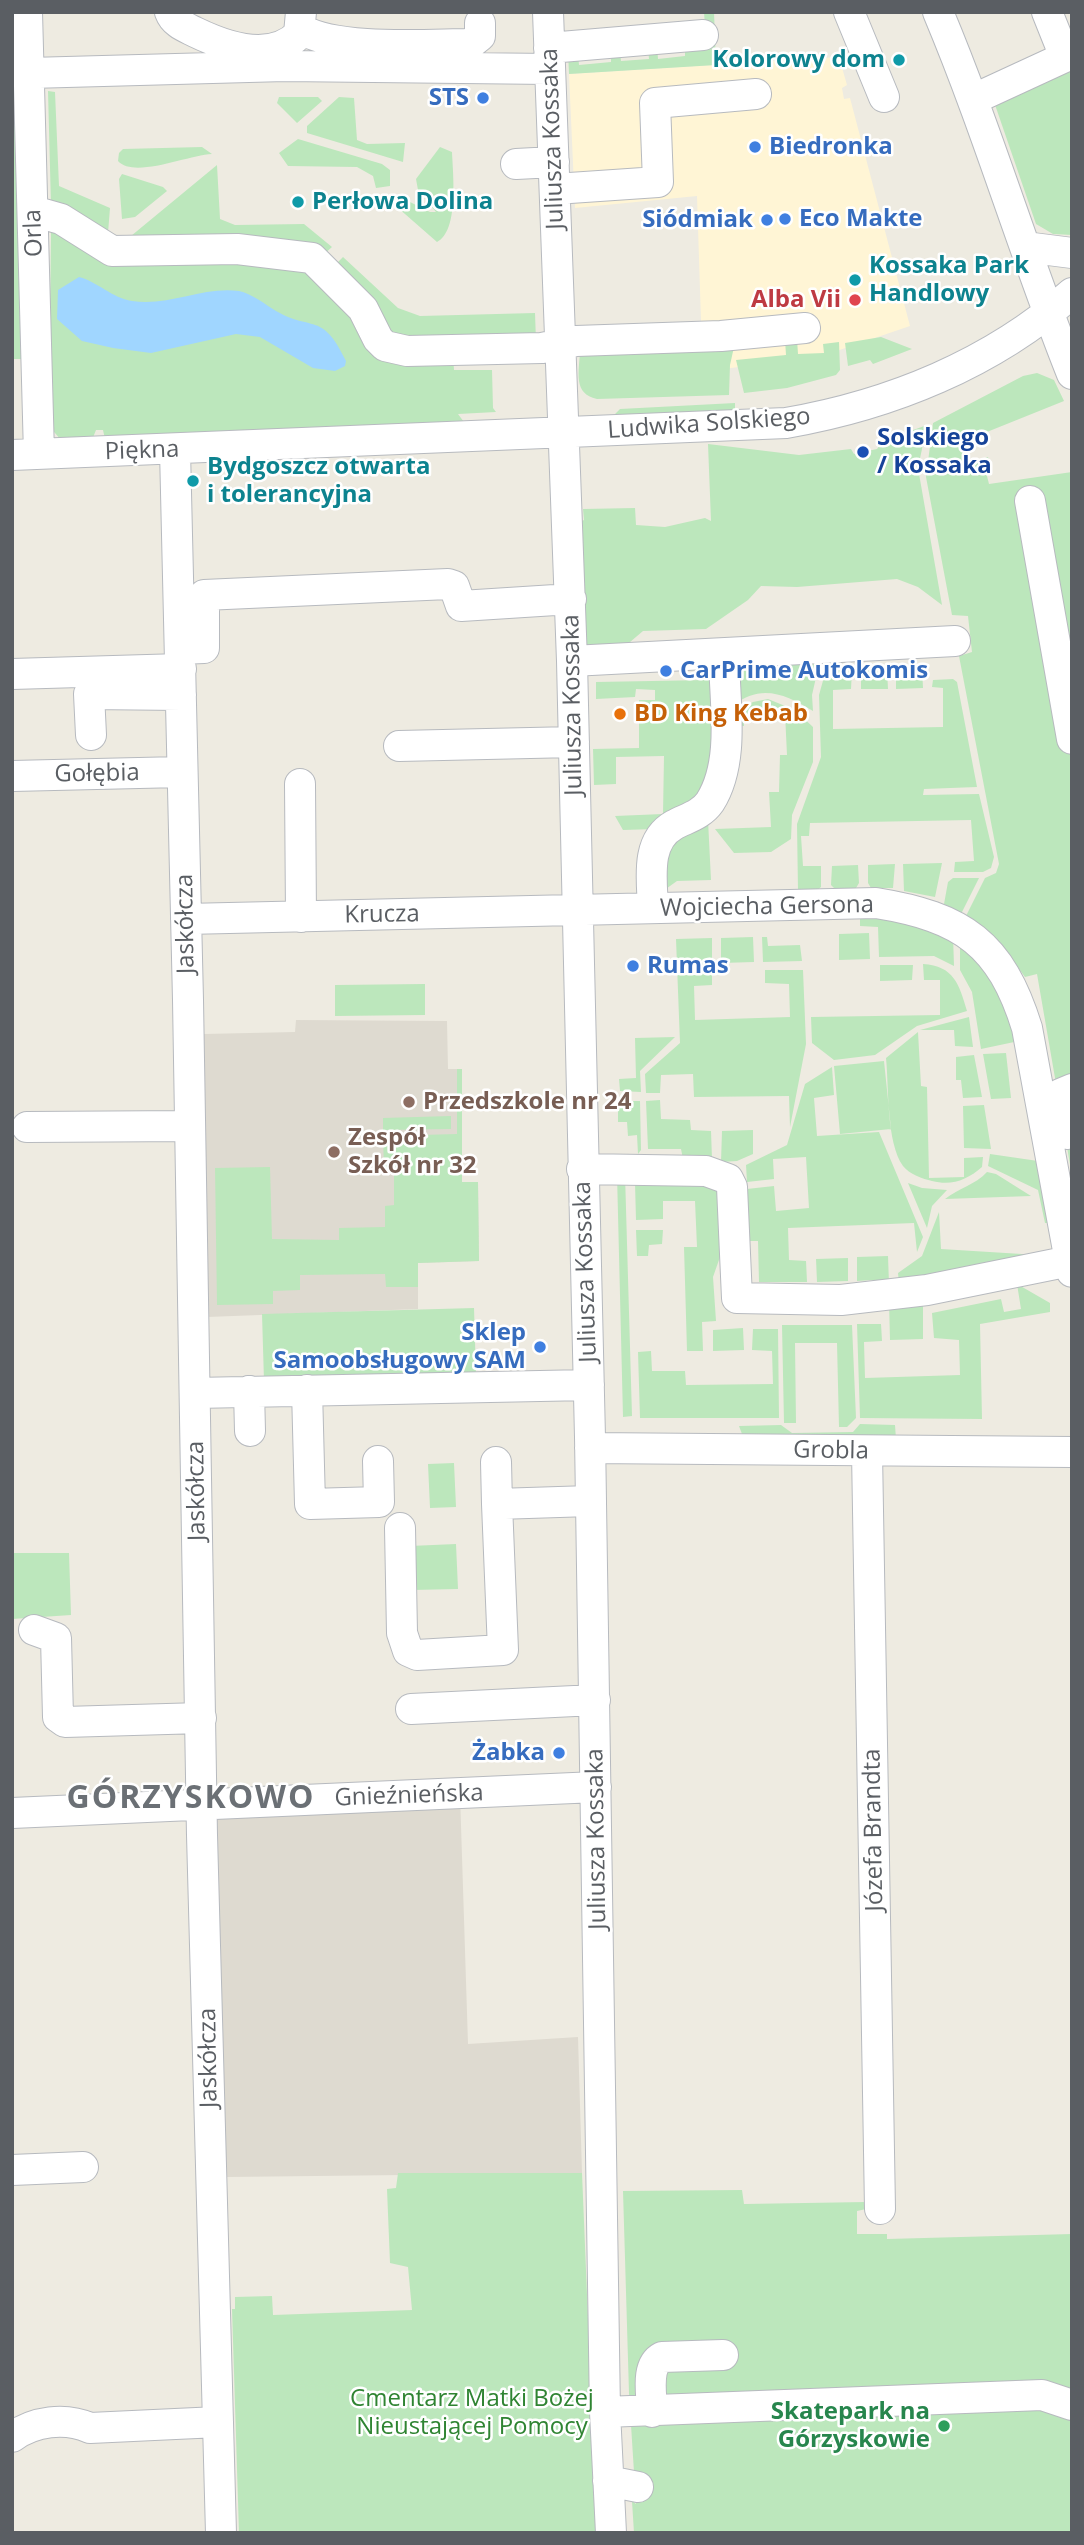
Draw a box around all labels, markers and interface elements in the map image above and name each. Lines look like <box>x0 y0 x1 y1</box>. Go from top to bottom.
place label: Kolorowy dom <box>712 46 885 74</box>
street label: Juliusza Kossaka <box>535 48 571 230</box>
marker: Kolorowy dom <box>891 52 907 68</box>
place label: STS <box>429 84 469 112</box>
marker: STS <box>475 90 491 106</box>
place label: Biedronka <box>769 133 893 161</box>
marker: Biedronka <box>747 139 763 155</box>
place label: Perłowa Dolina <box>312 188 493 216</box>
marker: Perłowa Dolina <box>290 194 306 210</box>
place label: Eco Makte <box>799 205 922 233</box>
place label: Siódmiak <box>642 206 753 234</box>
street label: Orla <box>19 209 49 257</box>
marker: Eco Makte <box>777 211 793 227</box>
marker: Siódmiak <box>759 212 775 228</box>
place label: Kossaka Park Handlowy <box>869 252 1029 308</box>
marker: Kossaka Park Handlowy <box>847 272 863 288</box>
place label: Alba Vii <box>751 286 841 314</box>
marker: Alba Vii <box>847 292 863 308</box>
street label: Ludwika Solskiego <box>607 403 811 445</box>
place label: Solskiego / Kossaka <box>877 424 992 480</box>
street label: Piękna <box>104 435 180 467</box>
marker: Solskiego / Kossaka <box>855 444 871 460</box>
place label: Bydgoszcz otwarta i tolerancyjna <box>207 453 430 509</box>
marker: Bydgoszcz otwarta i tolerancyjna <box>185 473 201 489</box>
street label: Juliusza Kossaka <box>557 614 589 796</box>
place label: CarPrime Autokomis <box>680 657 928 685</box>
marker: CarPrime Autokomis <box>658 663 674 679</box>
place label: BD King Kebab <box>634 700 808 728</box>
marker: BD King Kebab <box>612 706 628 722</box>
street label: Gołębia <box>54 759 140 789</box>
street label: Jaskółcza <box>171 874 201 974</box>
street label: Wojciecha Gersona <box>660 891 874 923</box>
street label: Krucza <box>344 900 420 930</box>
place label: Rumas <box>647 952 729 980</box>
marker: Rumas <box>625 958 641 974</box>
place label: Przedszkole nr 24 <box>423 1088 632 1116</box>
marker: Przedszkole nr 24 <box>401 1094 417 1110</box>
place label: Zespół Szkół nr 32 <box>348 1124 477 1180</box>
marker: Zespół Szkół nr 32 <box>326 1144 342 1160</box>
street label: Juliusza Kossaka <box>568 1181 604 1363</box>
place label: Sklep Samoobsługowy SAM <box>274 1319 526 1375</box>
marker: Sklep Samoobsługowy SAM <box>532 1339 548 1355</box>
street label: Grobla <box>793 1436 869 1466</box>
street label: Jaskółcza <box>182 1441 212 1541</box>
place label: Żabka <box>472 1739 545 1767</box>
marker: Żabka <box>551 1745 567 1761</box>
street label: Juliusza Kossaka <box>581 1748 613 1930</box>
street label: Józefa Brandta <box>858 1748 890 1912</box>
street label: Gnieźnieńska <box>334 1779 484 1813</box>
district label: GÓRZYSKOWO <box>68 1780 314 1818</box>
street label: Jaskółcza <box>194 2008 224 2108</box>
park label: Cmentarz Matki Bożej Nieustającej Pomocy <box>350 2385 594 2441</box>
place label: Skatepark na Górzyskowie <box>771 2398 930 2454</box>
marker: Skatepark na Górzyskowie <box>936 2418 952 2434</box>

